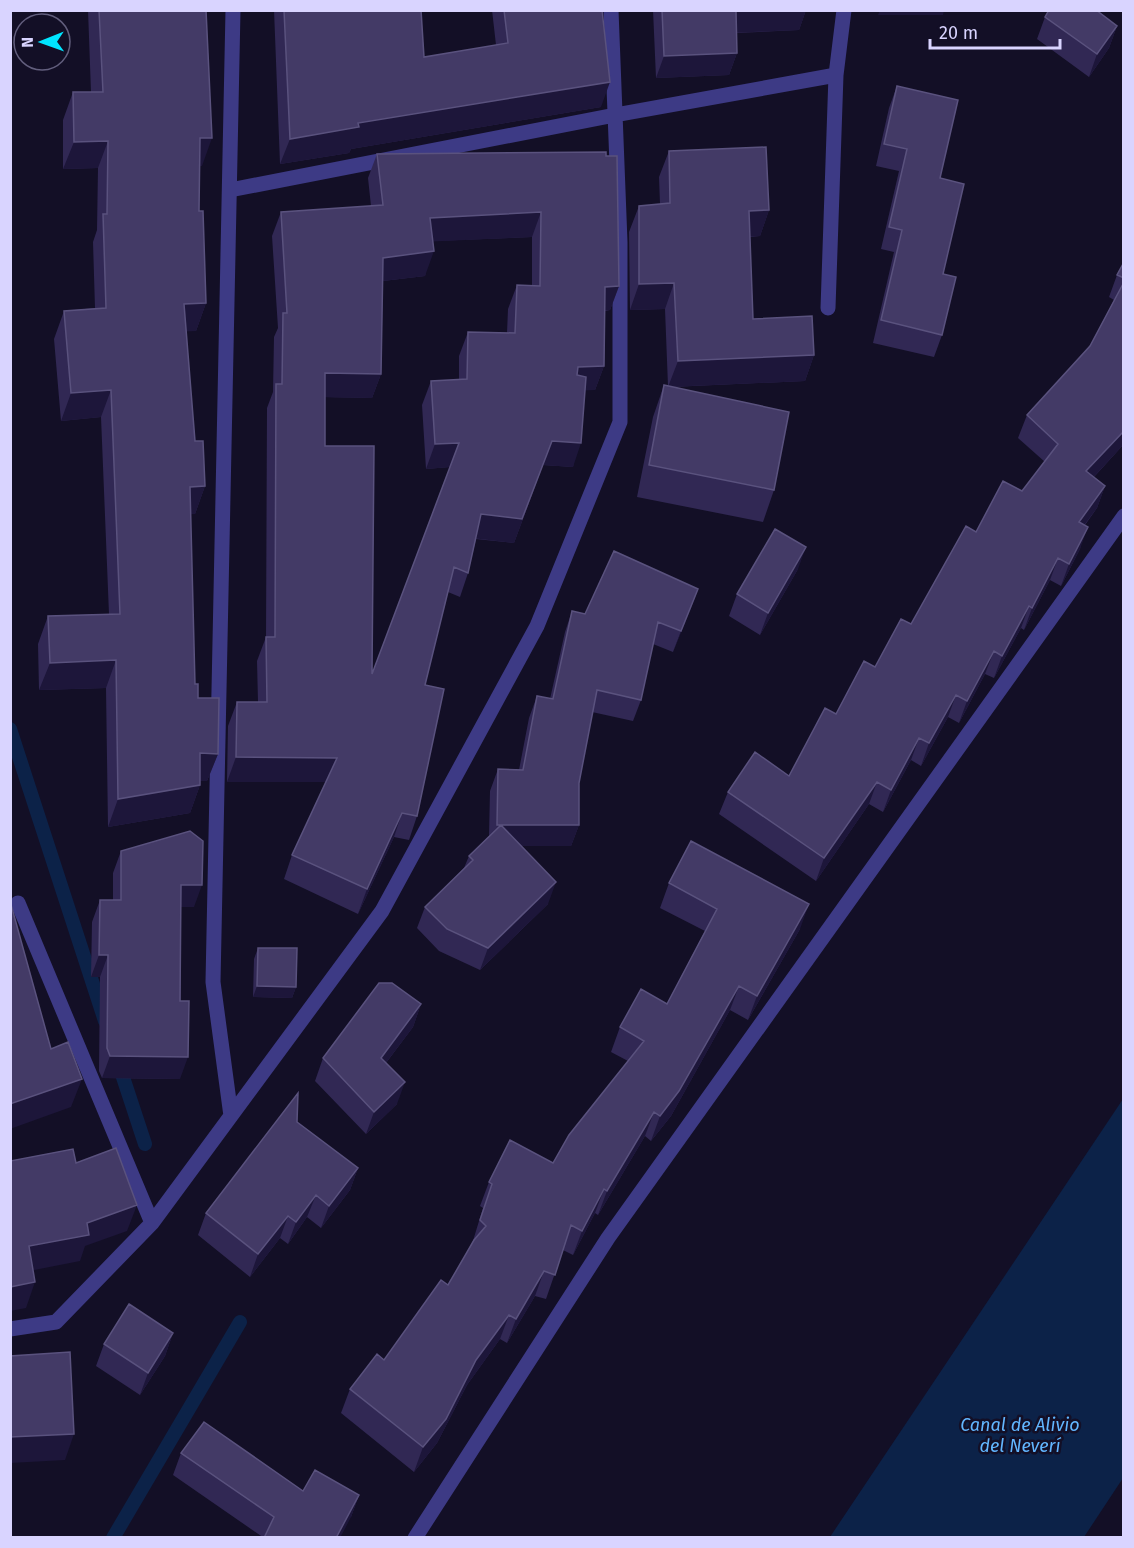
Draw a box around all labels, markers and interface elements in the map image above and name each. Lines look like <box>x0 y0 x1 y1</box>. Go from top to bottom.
north arrow <box>12 12 72 72</box>
scale bar <box>930 12 1060 50</box>
text: 20 m <box>939 22 978 44</box>
text: N <box>18 37 37 48</box>
water label: Canal de Alivio del Neverí <box>960 1414 1080 1457</box>

